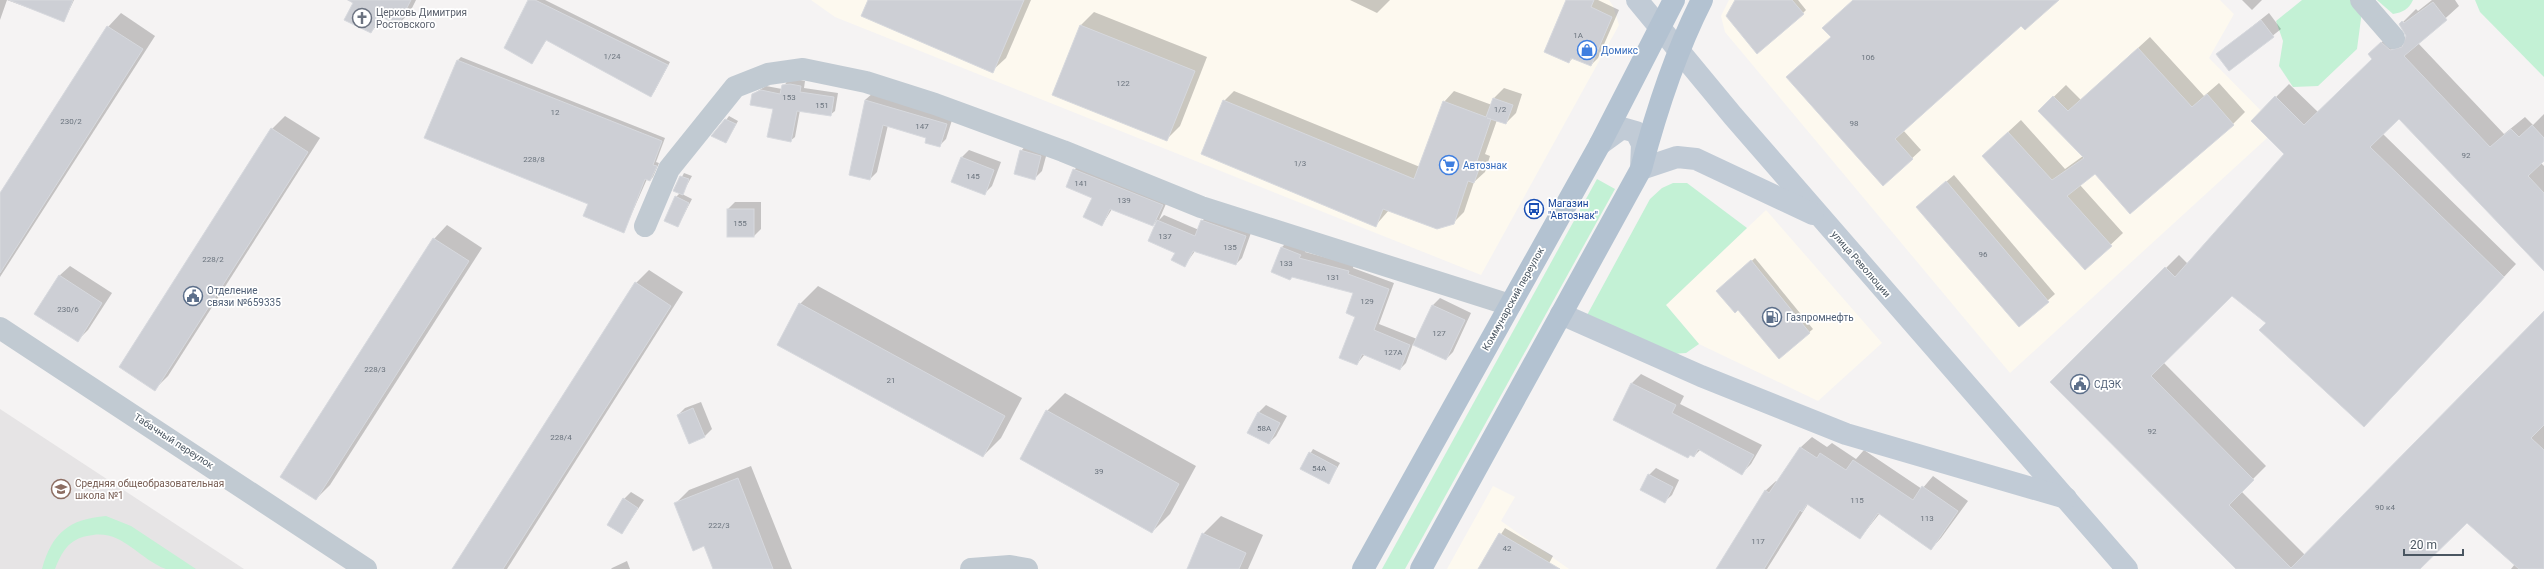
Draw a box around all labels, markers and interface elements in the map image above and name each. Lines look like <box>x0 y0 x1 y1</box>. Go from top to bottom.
church icon: Церковь Димитрия Ростовского <box>351 7 373 29</box>
place label: Церковь Димитрия Ростовского <box>376 7 467 30</box>
house number: 1А <box>1573 31 1584 40</box>
shop icon: Домикс <box>1576 39 1598 61</box>
place label: Домикс <box>1601 45 1638 56</box>
house number: 1/24 <box>604 52 621 61</box>
house number: 106 <box>1861 53 1875 62</box>
house number: 122 <box>1116 79 1130 88</box>
house number: 153 <box>782 93 796 102</box>
house number: 151 <box>815 101 829 110</box>
house number: 1/2 <box>1494 105 1507 114</box>
house number: 12 <box>551 108 560 117</box>
house number: 230/2 <box>60 117 82 126</box>
house number: 98 <box>1850 119 1859 128</box>
house number: 147 <box>915 122 929 131</box>
house number: 92 <box>2462 151 2471 160</box>
supermarket icon: Автознак <box>1438 154 1460 176</box>
house number: 228/8 <box>523 155 545 164</box>
house number: 1/3 <box>1294 159 1306 168</box>
place label: Автознак <box>1463 160 1508 171</box>
house number: 145 <box>966 172 980 181</box>
house number: 141 <box>1074 179 1088 188</box>
house number: 139 <box>1117 196 1131 205</box>
bus stop icon: Магазин "Автознак" <box>1523 198 1545 220</box>
place label: Магазин "Автознак" <box>1548 198 1598 221</box>
house number: 155 <box>733 219 747 228</box>
street label: улица Революции <box>1829 229 1893 300</box>
house number: 137 <box>1158 232 1172 241</box>
house number: 135 <box>1223 243 1237 252</box>
street label: Коммунарский переулок <box>1480 245 1546 353</box>
house number: 96 <box>1979 250 1988 259</box>
house number: 228/2 <box>202 255 224 264</box>
house number: 133 <box>1279 259 1293 268</box>
house number: 131 <box>1326 273 1340 282</box>
public building icon: Отделение связи №659335 <box>182 285 204 307</box>
place label: Отделение связи №659335 <box>207 285 281 308</box>
house number: 129 <box>1360 297 1374 306</box>
house number: 230/6 <box>57 305 79 314</box>
fuel station icon: Газпромнефть <box>1761 306 1783 328</box>
place label: Газпромнефть <box>1786 312 1854 323</box>
house number: 127 <box>1432 329 1446 338</box>
house number: 127А <box>1384 348 1403 357</box>
house number: 228/3 <box>364 365 386 374</box>
public building icon: СДЭК <box>2069 373 2091 395</box>
house number: 21 <box>887 376 896 385</box>
place label: СДЭК <box>2094 379 2122 390</box>
street label: Табачный переулок <box>132 411 216 471</box>
house number: 58А <box>1257 424 1272 433</box>
house number: 92 <box>2148 427 2157 436</box>
house number: 228/4 <box>550 433 572 442</box>
house number: 54А <box>1312 464 1327 473</box>
house number: 39 <box>1095 467 1104 476</box>
school or university icon: Средняя общеобразовательная школа №1 <box>50 478 72 500</box>
place label: Средняя общеобразовательная школа №1 <box>75 478 224 501</box>
house number: 115 <box>1850 496 1864 505</box>
house number: 90 к4 <box>2375 503 2395 512</box>
house number: 113 <box>1920 514 1934 523</box>
house number: 222/3 <box>708 521 730 530</box>
scale bar <box>2404 531 2463 557</box>
house number: 117 <box>1751 537 1765 546</box>
text: 20 m <box>2410 538 2437 552</box>
house number: 42 <box>1503 544 1512 553</box>

